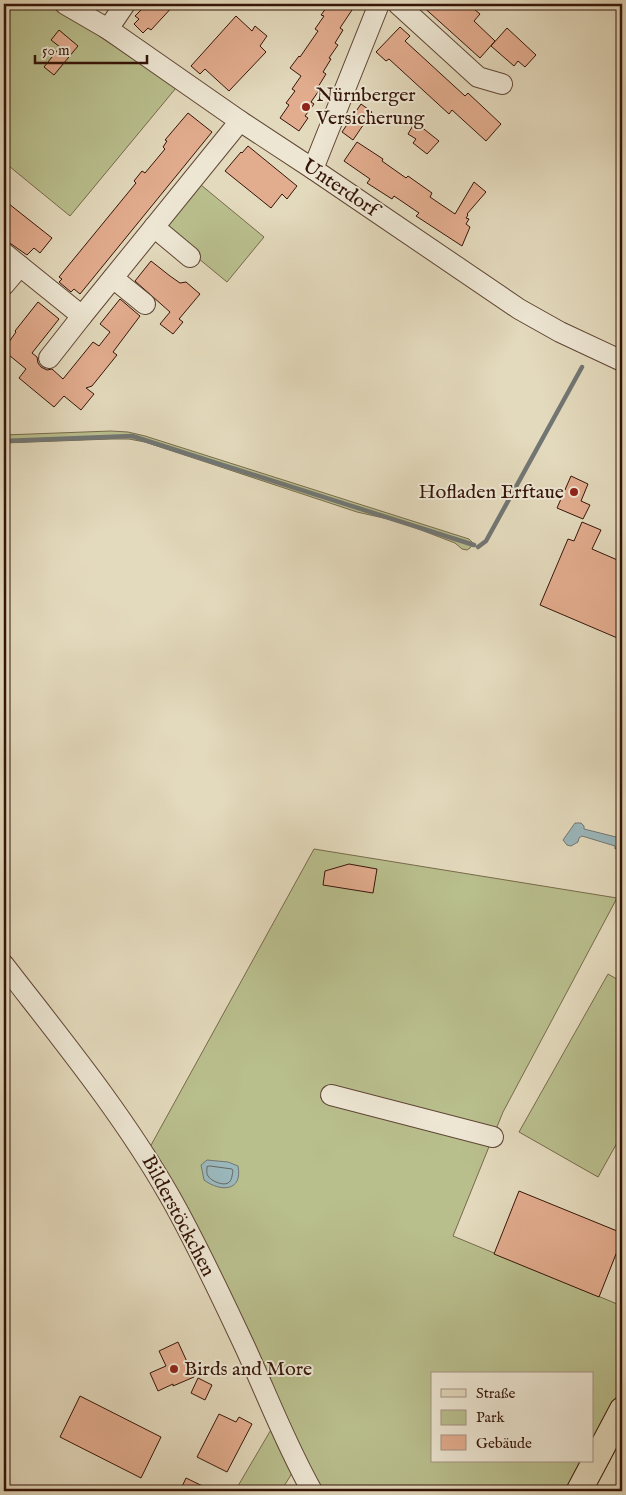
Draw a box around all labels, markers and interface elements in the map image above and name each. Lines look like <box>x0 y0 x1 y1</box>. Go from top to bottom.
scale bar <box>35 32 148 64</box>
text: 50 m <box>42 41 70 60</box>
place label: Nürnberger Versicherung <box>315 83 426 131</box>
marker: Nürnberger Versicherung <box>300 101 312 113</box>
street label: Unterdorf <box>297 153 386 225</box>
place label: Hofladen Erftaue <box>419 480 564 505</box>
marker: Hofladen Erftaue <box>568 486 580 498</box>
street label: Bilderstöckchen <box>136 1151 221 1281</box>
place label: Birds and More <box>184 1357 312 1382</box>
marker: Birds and More <box>168 1363 180 1375</box>
legend <box>431 1372 594 1462</box>
text: Straße <box>476 1384 516 1403</box>
text: Park <box>476 1408 506 1427</box>
text: Gebäude <box>476 1434 532 1453</box>

